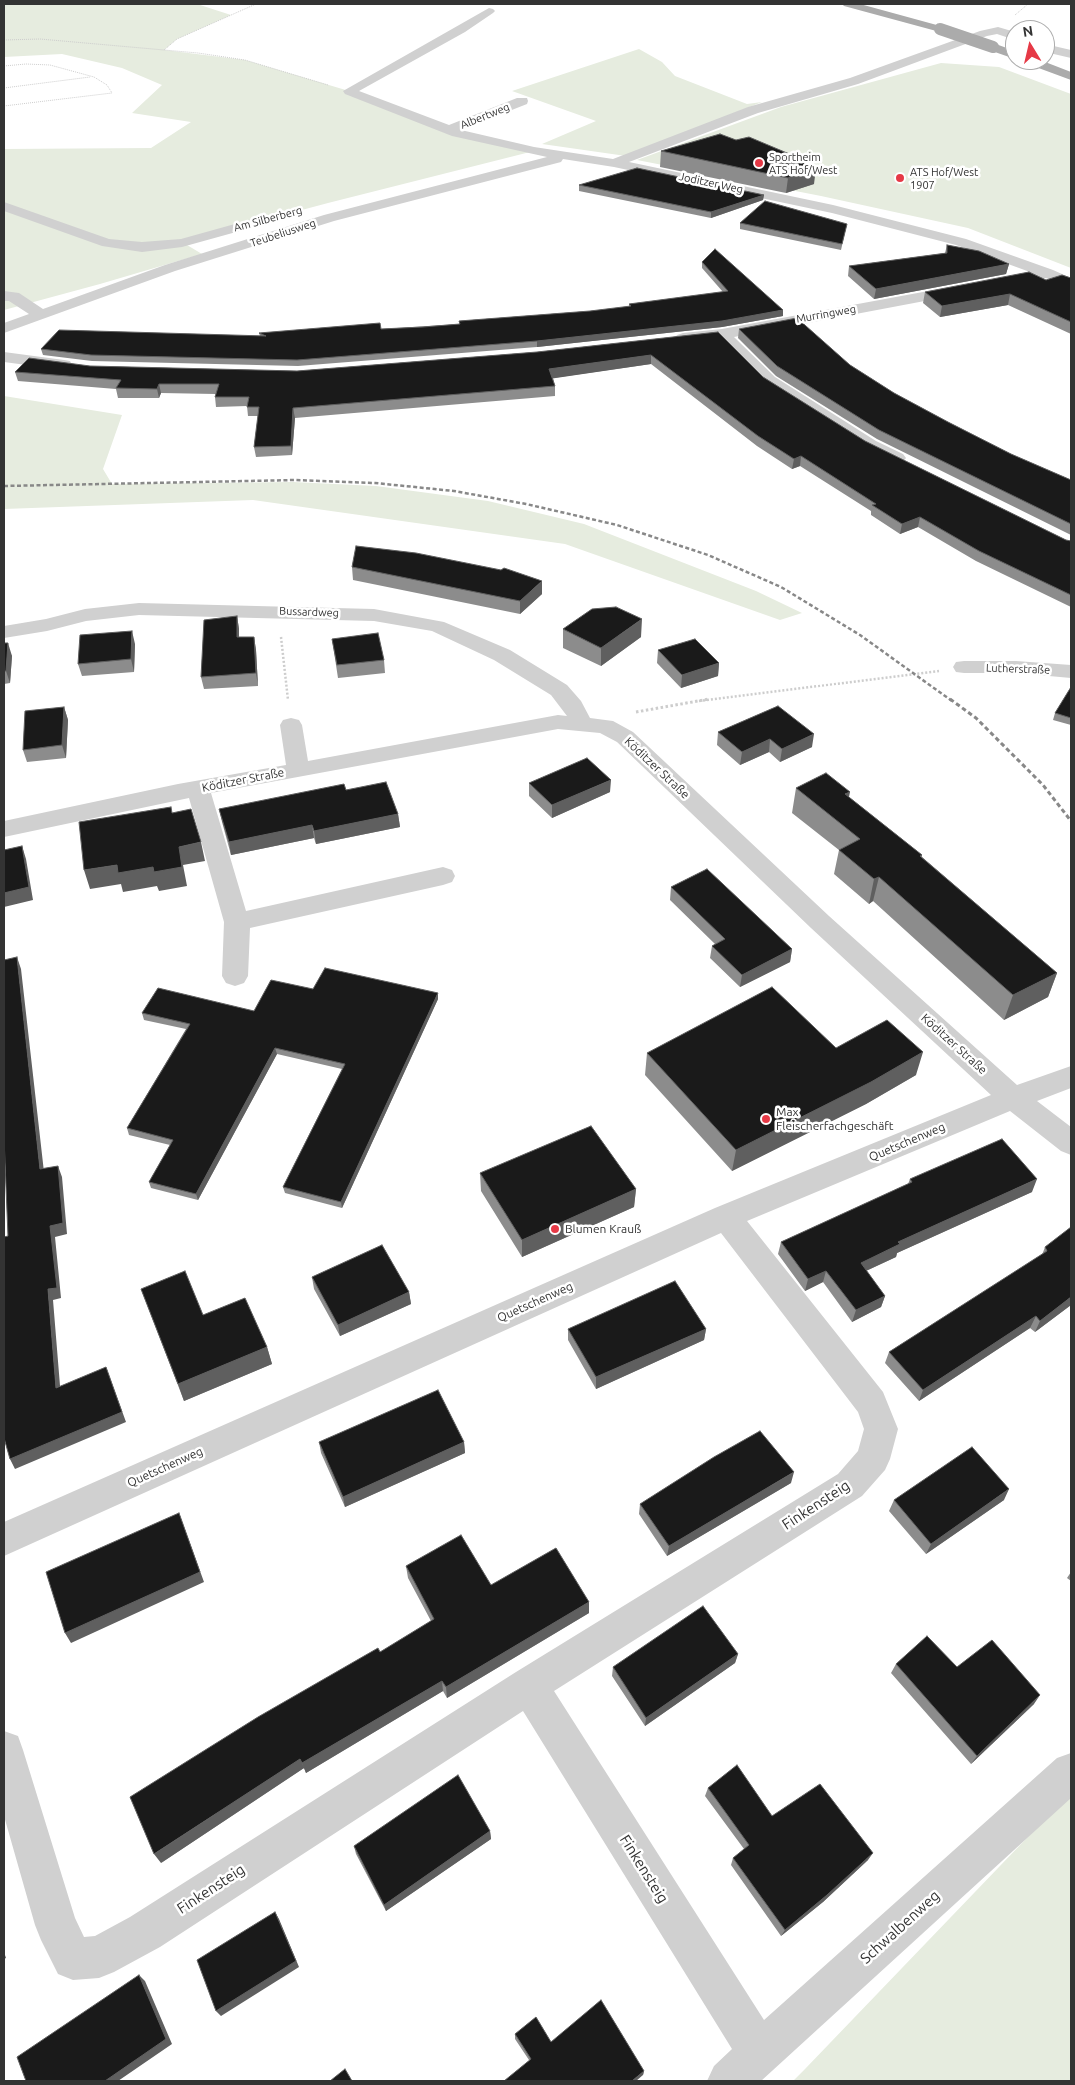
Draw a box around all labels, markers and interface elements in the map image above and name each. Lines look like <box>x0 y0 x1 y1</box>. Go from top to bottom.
north arrow <box>1005 20 1055 70</box>
text: N <box>1021 22 1034 40</box>
street label: Albertweg <box>458 100 512 132</box>
place label: Sportheim ATS Hof/West <box>769 150 837 176</box>
marker: Sportheim ATS Hof/West <box>753 157 765 169</box>
place label: ATS Hof/West 1907 <box>910 165 978 191</box>
street label: Joditzer Weg <box>678 170 744 196</box>
marker: ATS Hof/West 1907 <box>894 172 906 184</box>
street label: Am Silberberg <box>232 204 304 234</box>
street label: Teubeliusweg <box>249 216 317 250</box>
street label: Murringweg <box>795 302 857 326</box>
street label: Bussardweg <box>279 604 339 620</box>
street label: Lutherstraße <box>986 661 1050 677</box>
street label: Köditzer Straße <box>621 734 693 802</box>
street label: Köditzer Straße <box>201 765 285 795</box>
street label: Köditzer Straße <box>918 1011 990 1077</box>
place label: Max Fleischerfachgeschäft <box>776 1105 894 1133</box>
marker: Max Fleischerfachgeschäft <box>760 1113 772 1125</box>
street label: Quetschenweg <box>867 1119 947 1165</box>
place label: Blumen Krauß <box>565 1222 641 1236</box>
marker: Blumen Krauß <box>549 1223 561 1235</box>
street label: Quetschenweg <box>495 1279 575 1325</box>
street label: Quetschenweg <box>125 1444 205 1490</box>
street label: Finkensteig <box>779 1476 853 1534</box>
street label: Finkensteig <box>616 1832 672 1906</box>
street label: Finkensteig <box>174 1860 248 1918</box>
street label: Schwalbenweg <box>857 1887 943 1967</box>

